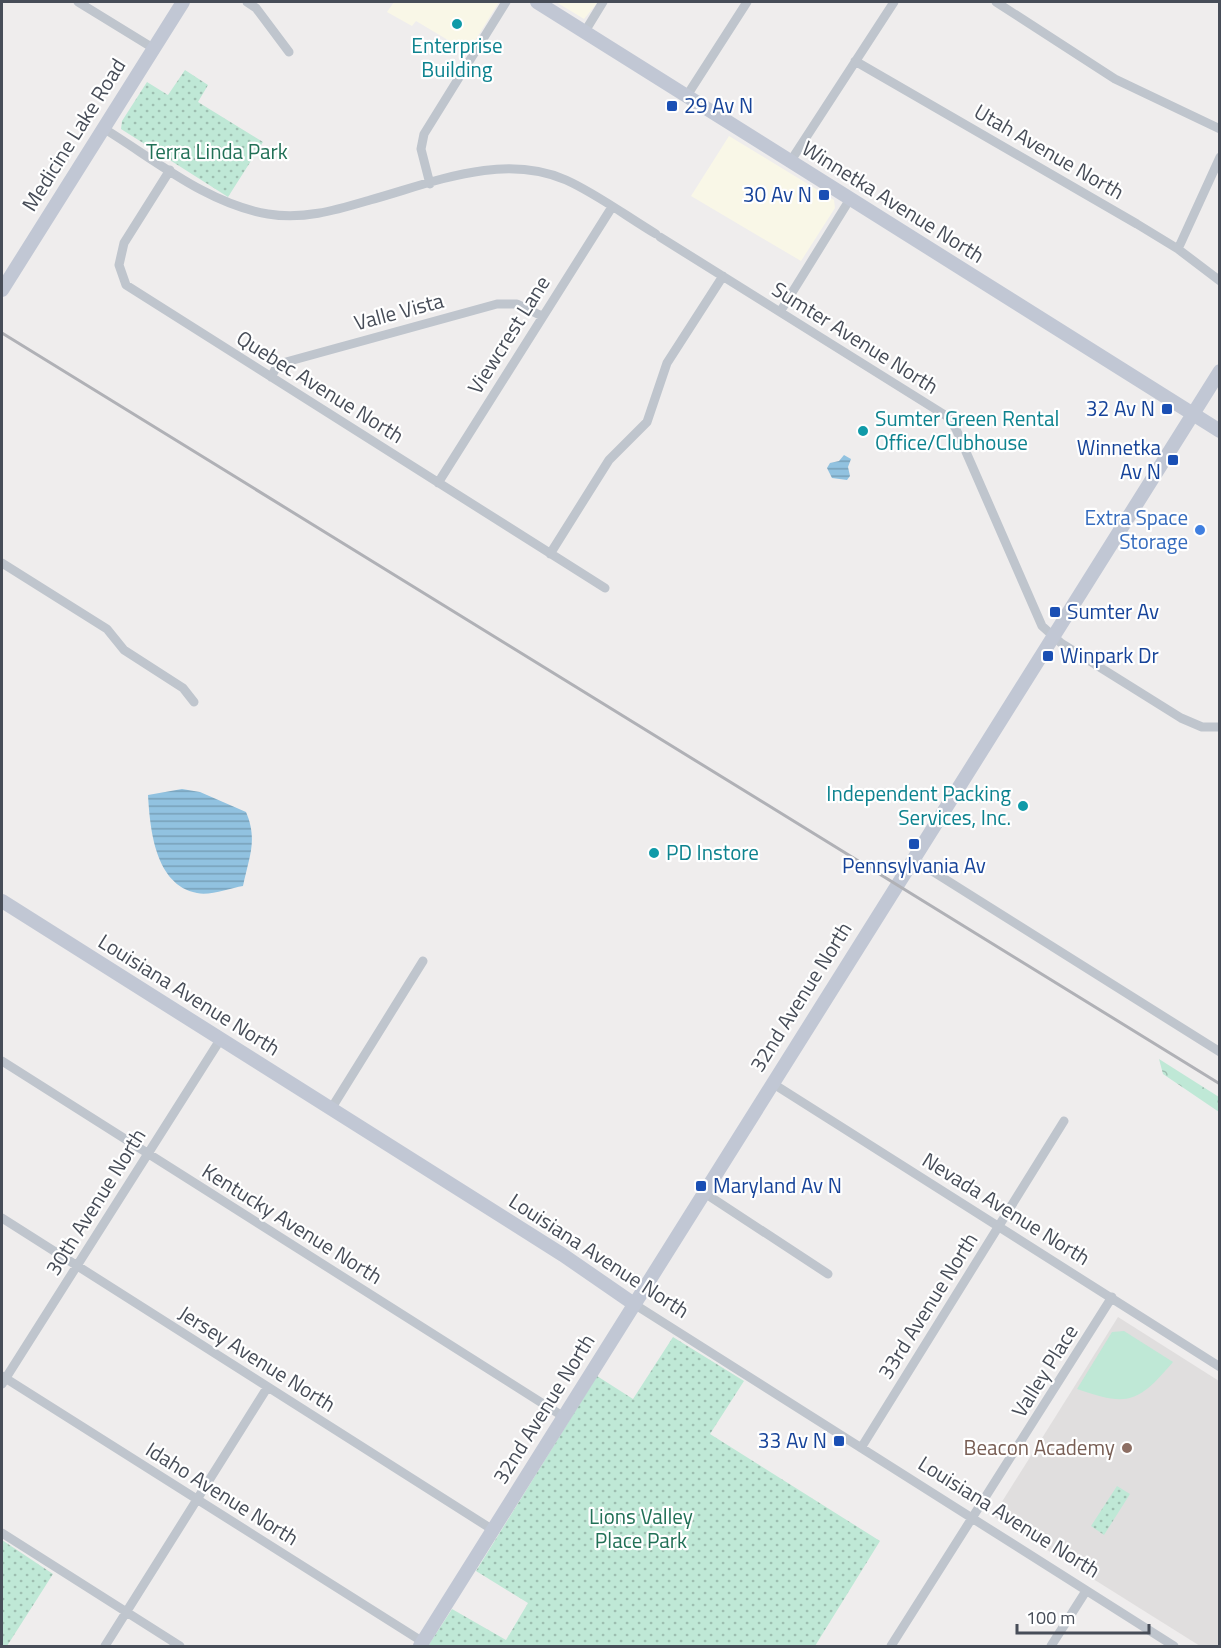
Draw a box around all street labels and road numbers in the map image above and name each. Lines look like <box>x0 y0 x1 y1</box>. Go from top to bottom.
street label: Medicine Lake Road <box>13 52 133 217</box>
street label: Utah Avenue North <box>968 95 1131 207</box>
street label: Winnetka Avenue North <box>796 132 991 270</box>
street label: Viewcrest Lane <box>459 269 557 400</box>
street label: Sumter Avenue North <box>766 273 945 401</box>
street label: Valle Vista <box>350 284 448 338</box>
street label: Quebec Avenue North <box>230 322 411 451</box>
street label: 32nd Avenue North <box>741 915 859 1078</box>
street label: Louisiana Avenue North <box>92 925 287 1063</box>
street label: 30th Avenue North <box>37 1122 153 1281</box>
street label: Nevada Avenue North <box>916 1144 1097 1273</box>
street label: Kentucky Avenue North <box>196 1155 389 1292</box>
street label: Louisiana Avenue North <box>503 1185 696 1326</box>
street label: 33rd Avenue North <box>869 1226 985 1385</box>
street label: Jersey Avenue North <box>173 1297 342 1419</box>
street label: Valley Place <box>1003 1318 1085 1423</box>
street label: 32nd Avenue North <box>484 1327 602 1490</box>
street label: Idaho Avenue North <box>140 1433 305 1553</box>
street label: Louisiana Avenue North <box>912 1447 1107 1585</box>

